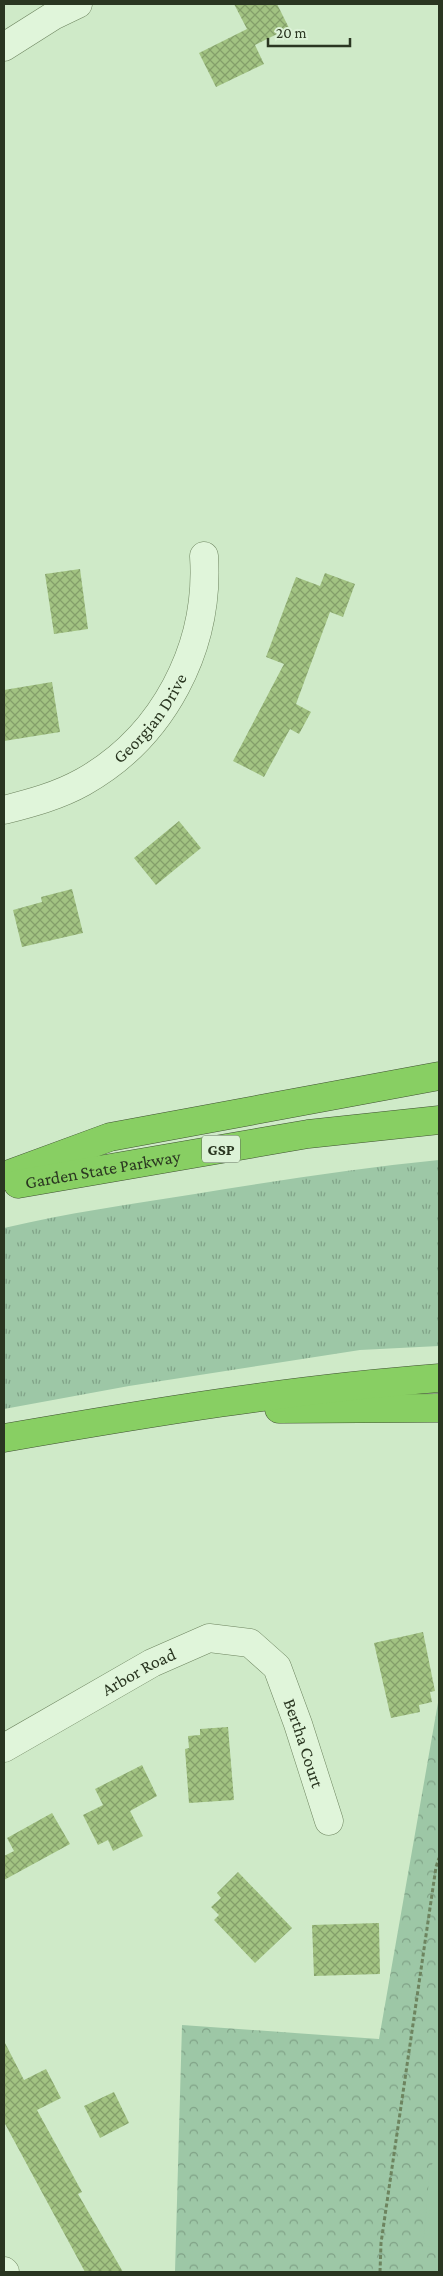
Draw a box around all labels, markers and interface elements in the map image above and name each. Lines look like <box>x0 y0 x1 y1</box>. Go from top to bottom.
scale bar <box>268 15 350 47</box>
text: 20 m <box>276 25 307 41</box>
street label: Georgian Drive <box>109 670 191 767</box>
road number: GSP <box>202 1136 240 1162</box>
street label: Garden State Parkway <box>23 1146 183 1193</box>
street label: Arbor Road <box>98 1644 179 1700</box>
street label: Bertha Court <box>279 1696 328 1791</box>

